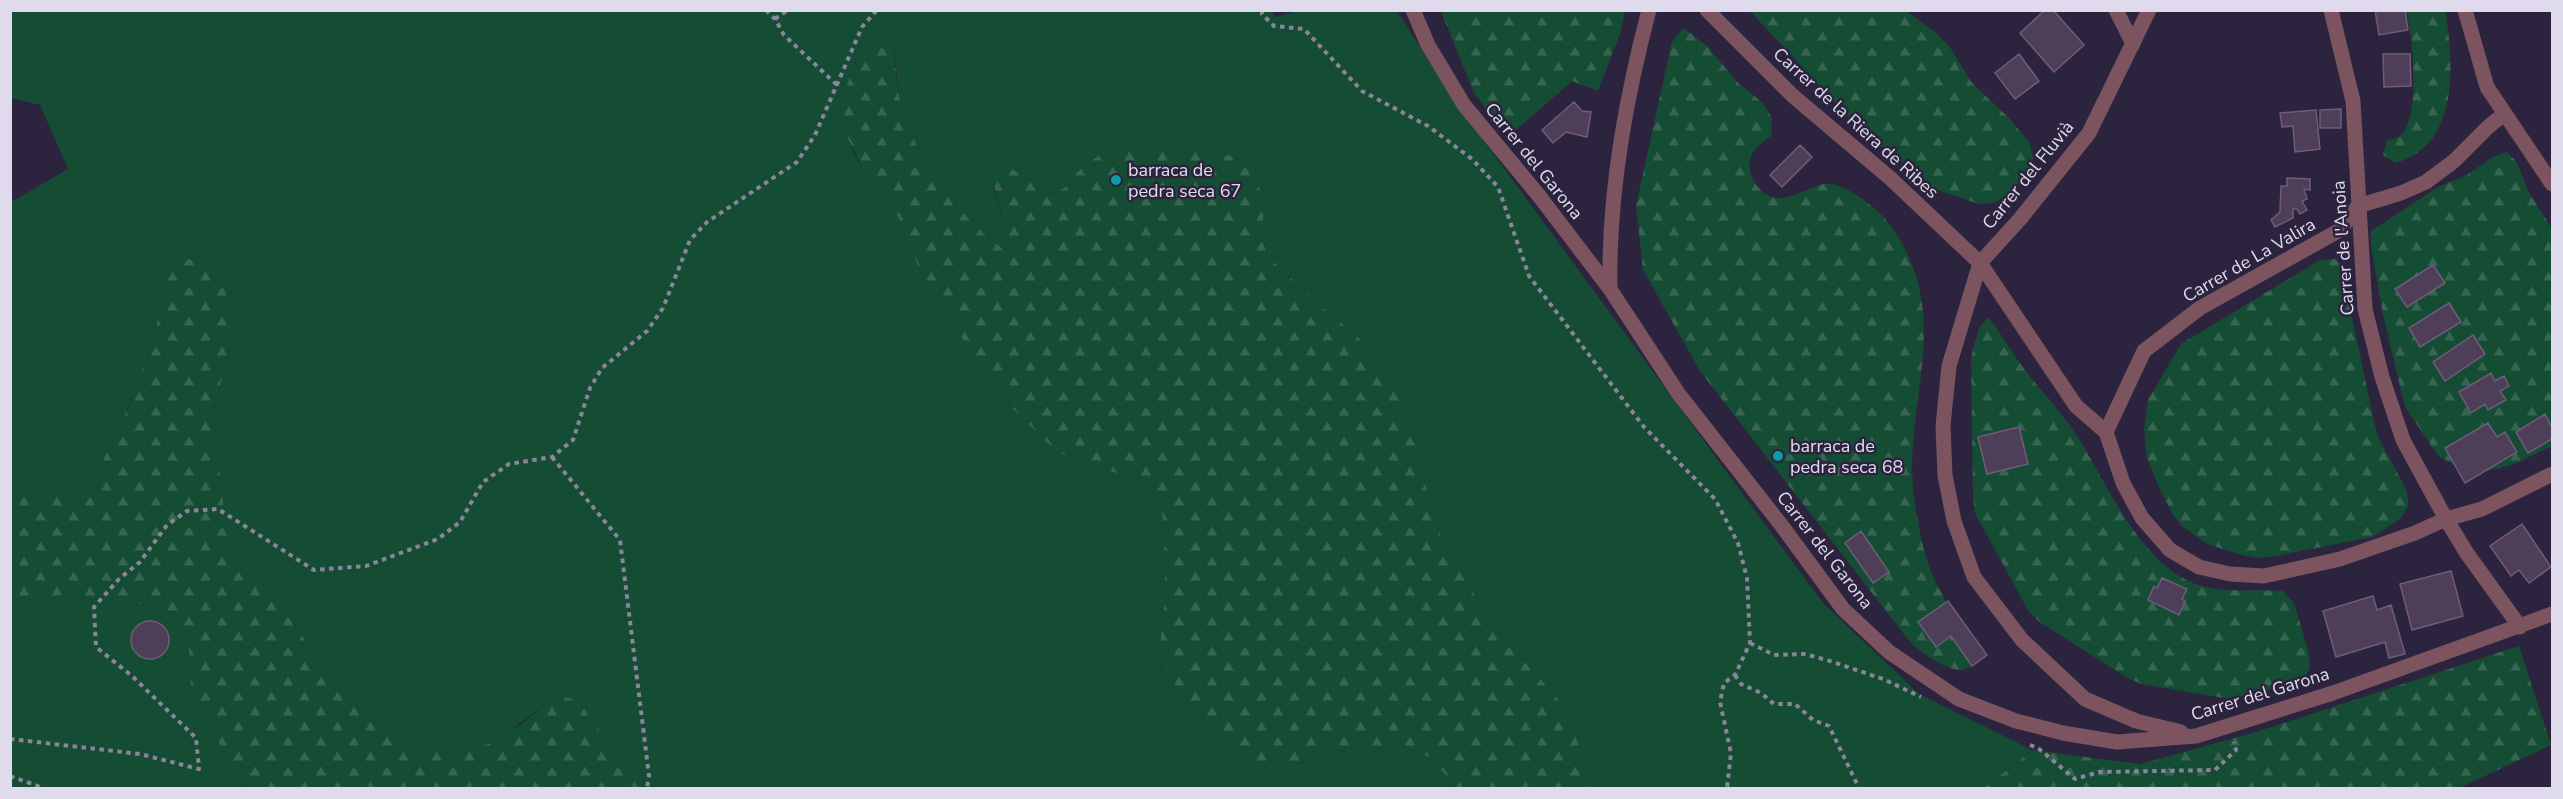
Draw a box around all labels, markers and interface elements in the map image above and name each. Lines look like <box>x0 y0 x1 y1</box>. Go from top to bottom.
street label: Carrer de la Riera de Ribes <box>1768 42 1944 204</box>
street label: Carrer del Garona <box>1480 98 1588 224</box>
street label: Carrer del Fluvià <box>1977 116 2079 234</box>
place label: barraca de pedra seca 67 <box>1128 158 1241 203</box>
marker: barraca de pedra seca 67 <box>1109 173 1123 187</box>
street label: Carrer de l'Anoia <box>2326 180 2360 316</box>
street label: Carrer de La Valira <box>2178 212 2320 308</box>
place label: barraca de pedra seca 68 <box>1790 434 1903 479</box>
marker: barraca de pedra seca 68 <box>1771 449 1785 463</box>
street label: Carrer del Garona <box>1771 486 1879 614</box>
street label: Carrer del Garona <box>2188 662 2332 726</box>

